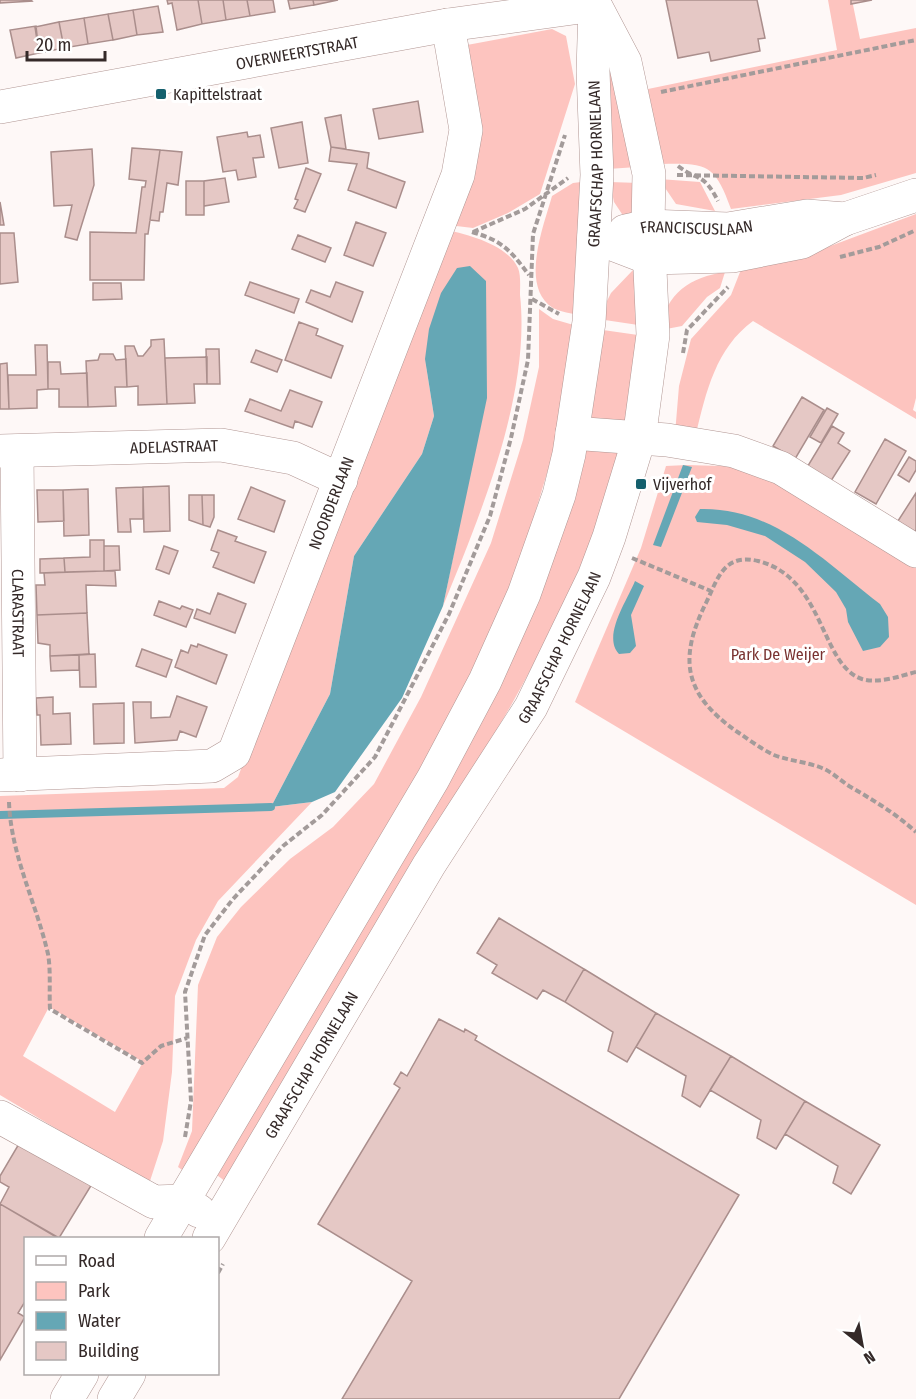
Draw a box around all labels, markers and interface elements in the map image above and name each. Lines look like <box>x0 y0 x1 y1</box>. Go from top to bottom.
scale bar <box>27 24 105 62</box>
street label: OVERWEERTSTRAAT <box>234 32 360 74</box>
text: 20 m <box>36 34 71 56</box>
street label: GRAAFSCHAP HORNELAAN <box>584 80 607 248</box>
place label: Kapittelstraat <box>173 85 263 104</box>
marker: Kapittelstraat <box>154 87 168 101</box>
street label: FRANCISCUSLAAN <box>638 216 754 239</box>
street label: ADELASTRAAT <box>130 436 219 457</box>
street label: NOORDERLAAN <box>305 454 358 552</box>
place label: Vijverhof <box>653 475 713 494</box>
marker: Vijverhof <box>634 477 648 491</box>
street label: CLARASTRAAT <box>8 569 28 658</box>
street label: GRAAFSCHAP HORNELAAN <box>514 569 605 727</box>
park label: Park De Weijer <box>731 645 826 664</box>
street label: GRAAFSCHAP HORNELAAN <box>261 988 362 1142</box>
legend <box>24 1237 219 1375</box>
text: Road <box>78 1250 115 1272</box>
text: Park <box>78 1280 111 1302</box>
text: Water <box>78 1310 121 1332</box>
north arrow <box>832 1315 892 1375</box>
text: Building <box>78 1340 139 1362</box>
text: N <box>860 1347 878 1368</box>

